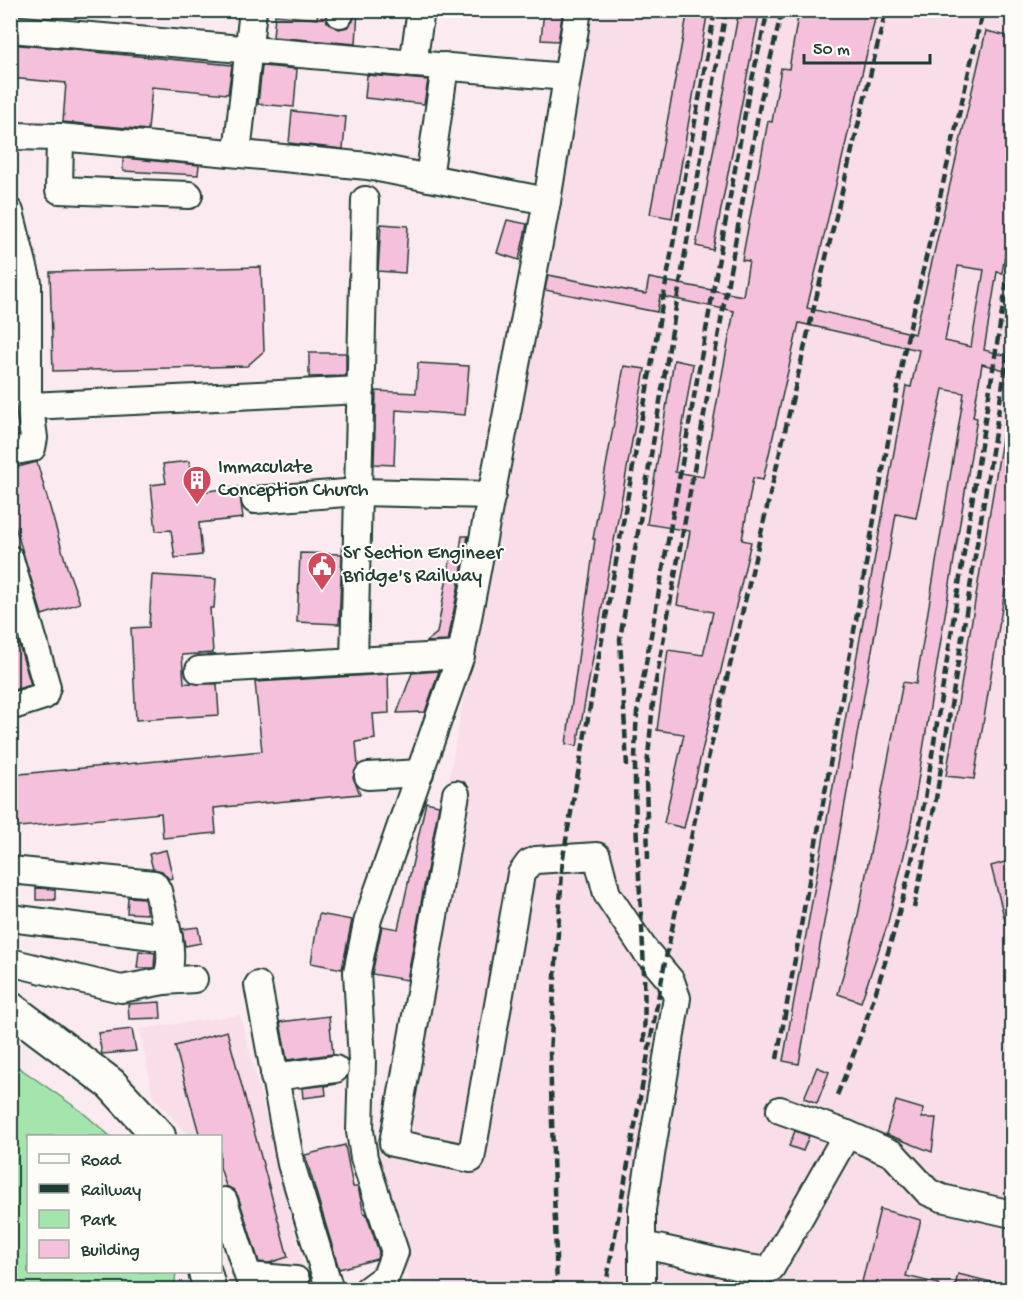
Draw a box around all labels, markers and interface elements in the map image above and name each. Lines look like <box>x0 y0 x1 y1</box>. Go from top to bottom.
scale bar <box>804 27 930 65</box>
text: 50 m <box>813 40 850 61</box>
place label: Immaculate Conception Church <box>218 457 369 503</box>
building icon: Immaculate Conception Church <box>181 464 213 506</box>
place label: Sr Section Engineer Bridge's Railway <box>342 543 504 589</box>
public building icon: Sr Section Engineer Bridge's Railway <box>306 550 338 592</box>
legend <box>27 1135 222 1273</box>
text: Road <box>81 1151 122 1172</box>
text: Railway <box>81 1181 141 1202</box>
text: Park <box>80 1211 117 1232</box>
text: Building <box>80 1241 140 1262</box>

